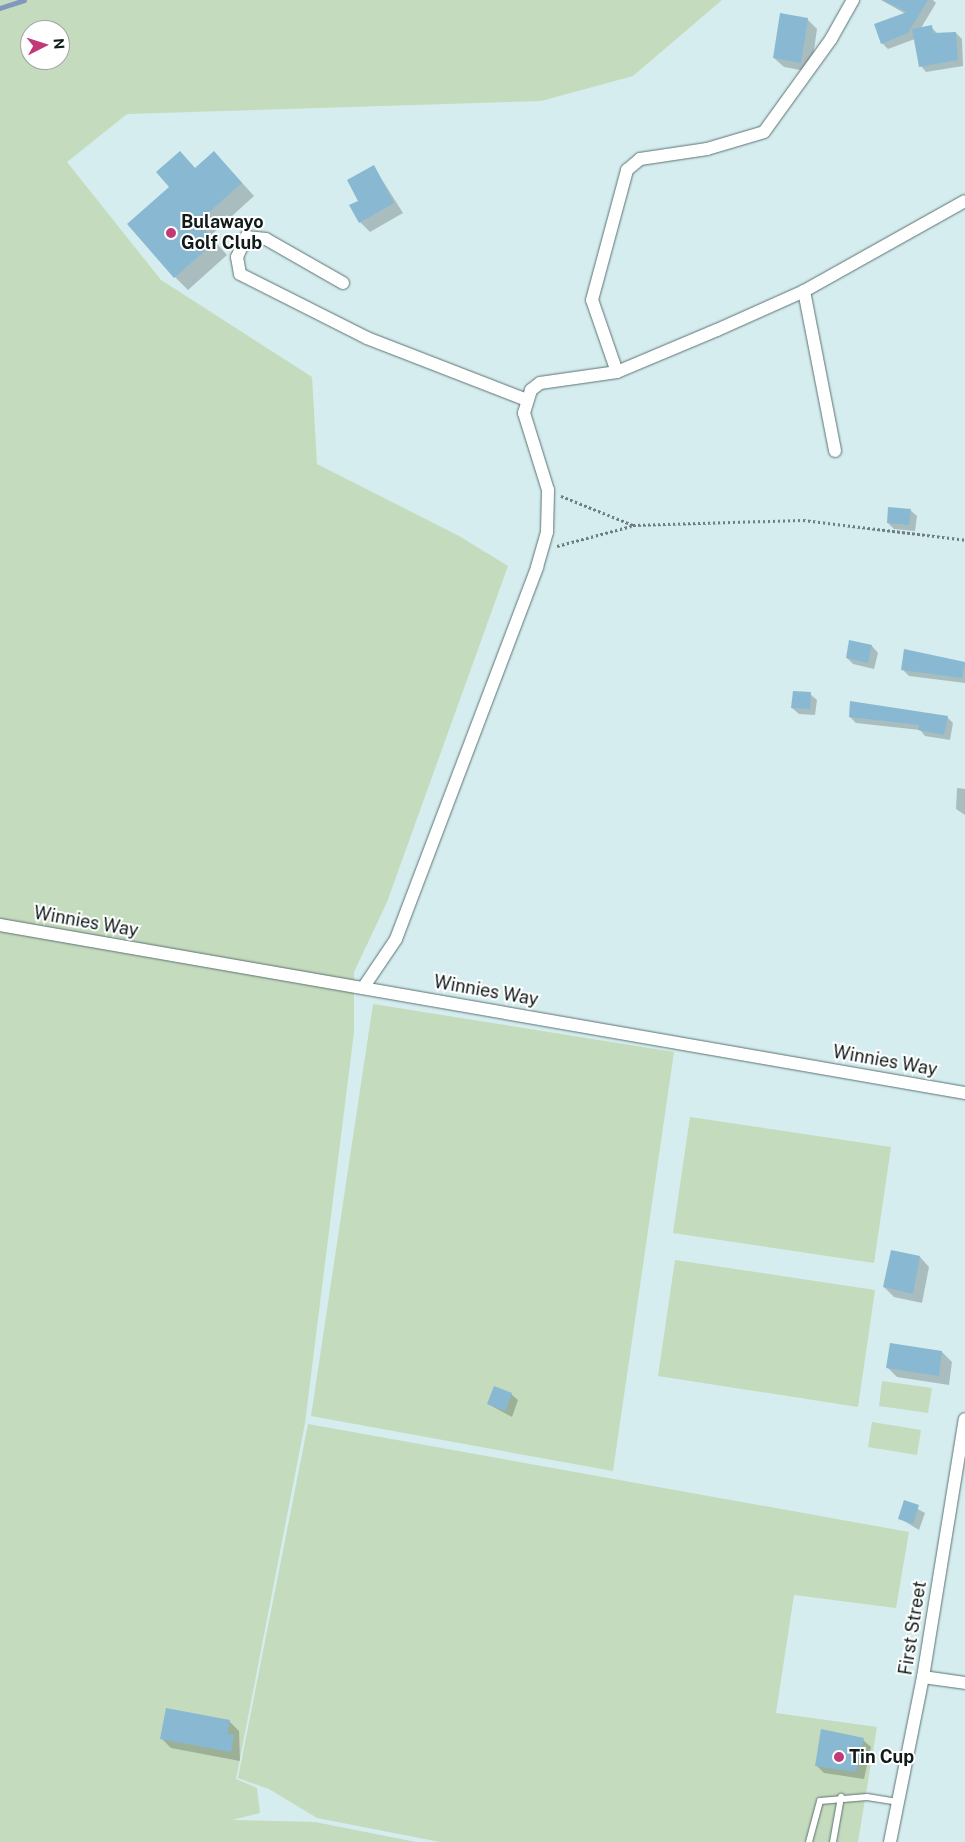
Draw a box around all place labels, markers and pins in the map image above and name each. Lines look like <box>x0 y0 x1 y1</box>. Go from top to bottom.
place label: Bulawayo Golf Club <box>181 212 264 254</box>
marker: Bulawayo Golf Club <box>165 227 177 239</box>
place label: Tin Cup <box>849 1746 914 1768</box>
marker: Tin Cup <box>833 1751 845 1763</box>

